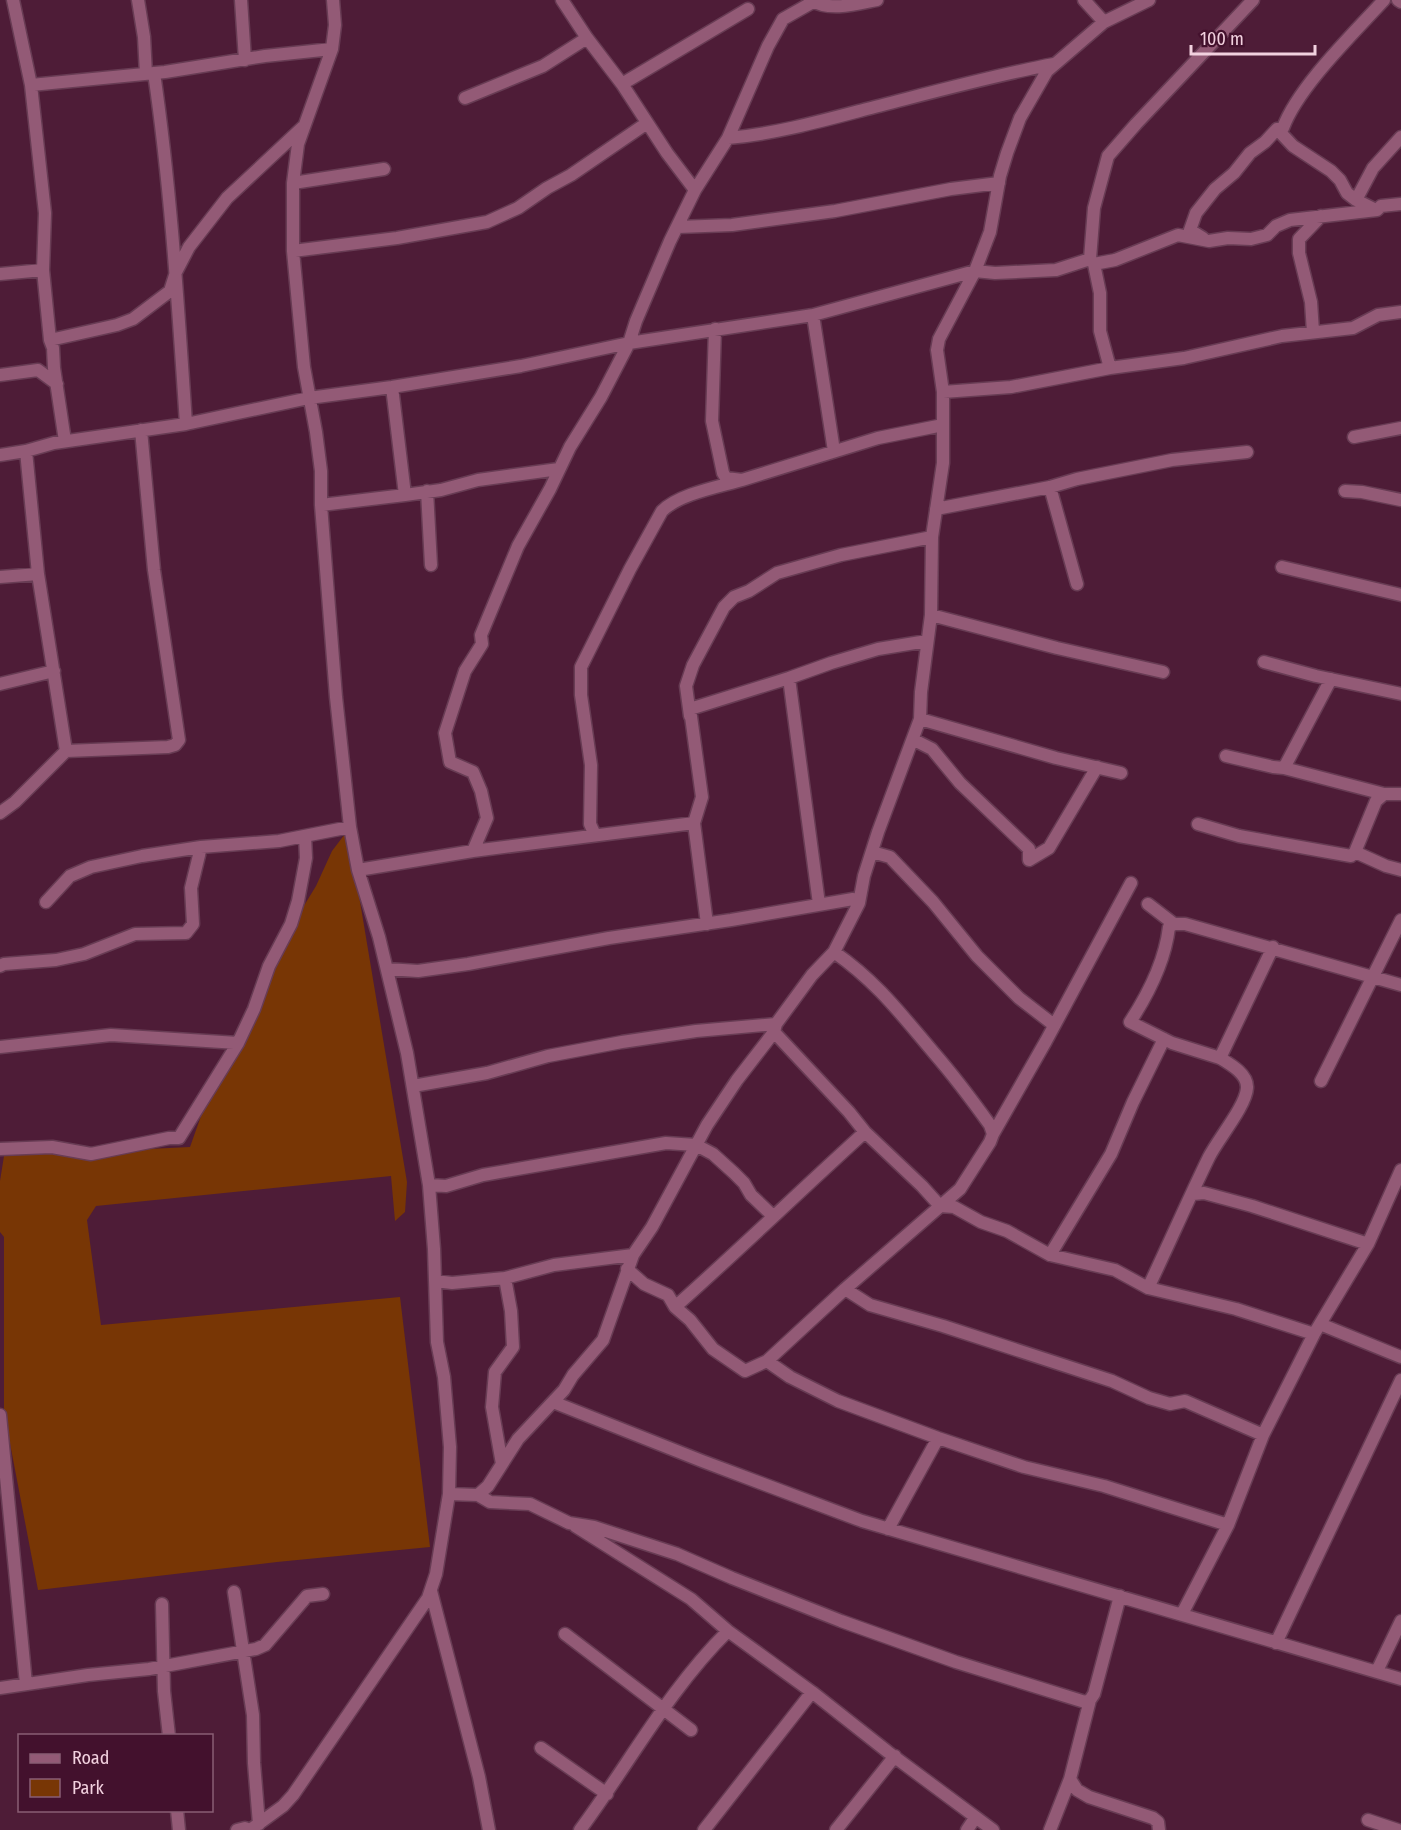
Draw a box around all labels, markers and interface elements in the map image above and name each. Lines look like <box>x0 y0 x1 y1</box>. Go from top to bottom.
scale bar <box>1191 18 1316 56</box>
text: 100 m <box>1200 28 1244 50</box>
legend <box>18 1734 213 1812</box>
text: Road <box>72 1747 109 1769</box>
text: Park <box>72 1777 105 1799</box>

